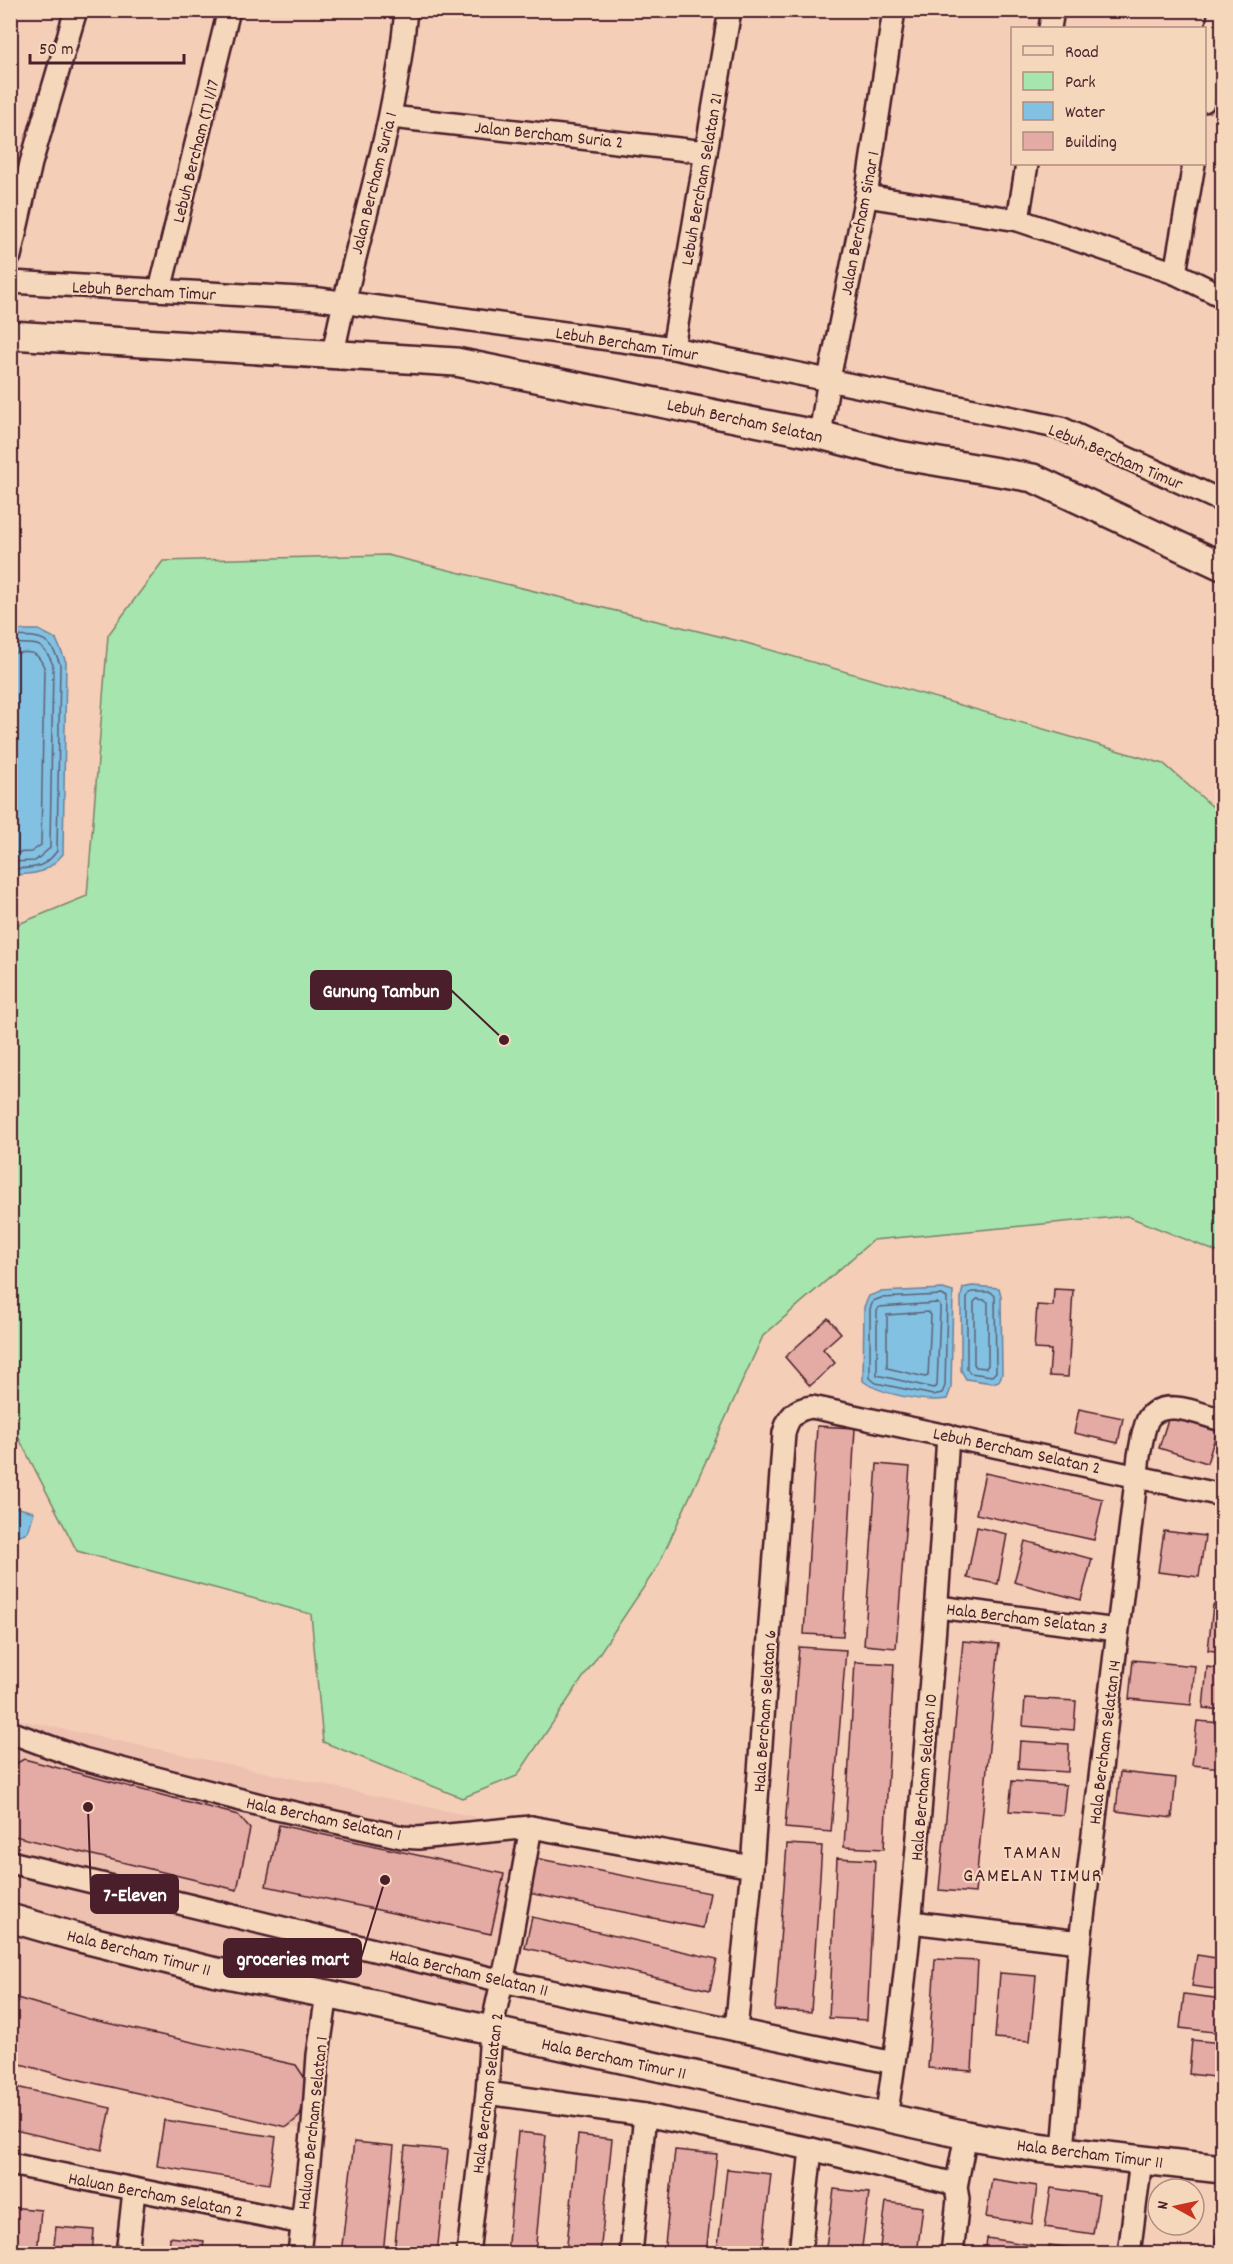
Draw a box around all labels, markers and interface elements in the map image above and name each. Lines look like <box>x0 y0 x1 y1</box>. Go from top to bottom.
scale bar <box>30 27 184 65</box>
legend <box>1011 27 1206 165</box>
text: 50 m <box>39 38 74 63</box>
text: Road <box>1065 41 1099 66</box>
text: Park <box>1065 71 1096 96</box>
street label: Lebuh Bercham (T) 1/17 <box>168 77 227 226</box>
street label: Lebuh Bercham Selatan 21 <box>676 91 731 268</box>
text: Water <box>1065 101 1105 126</box>
street label: Jalan Bercham Suria 1 <box>346 110 405 257</box>
street label: Jalan Bercham Suria 2 <box>473 116 625 157</box>
text: Building <box>1065 131 1117 156</box>
street label: Jalan Bercham Sinar 1 <box>835 149 888 298</box>
street label: Lebuh Bercham Timur <box>71 276 217 309</box>
street label: Lebuh Bercham Timur <box>554 322 700 369</box>
street label: Lebuh Bercham Selatan <box>664 394 825 451</box>
street label: Lebuh Bercham Timur <box>1044 419 1186 498</box>
callout: Gunung Tambun <box>311 971 451 1009</box>
text: Gunung Tambun <box>323 979 439 1007</box>
street label: Lebuh Bercham Selatan 2 <box>930 1422 1103 1482</box>
street label: Hala Bercham Selatan 3 <box>945 1598 1109 1643</box>
street label: Hala Bercham Selatan 6 <box>748 1629 785 1793</box>
street label: Hala Bercham Selatan 14 <box>1084 1659 1129 1826</box>
street label: Hala Bercham Selatan 10 <box>906 1692 945 1862</box>
street label: Hala Bercham Selatan 1 <box>244 1792 403 1849</box>
district label: TAMAN GAMELAN TIMUR <box>963 1840 1103 1891</box>
callout: 7-Eleven <box>91 1875 178 1913</box>
text: 7-Eleven <box>103 1883 167 1911</box>
street label: Hala Bercham Timur 11 <box>64 1924 213 1984</box>
callout: groceries mart <box>224 1939 361 1977</box>
street label: Hala Bercham Selatan 11 <box>387 1944 550 2005</box>
text: groceries mart <box>237 1947 350 1975</box>
street label: Hala Bercham Selatan 2 <box>467 2011 512 2175</box>
street label: Hala Bercham Timur 11 <box>539 2033 688 2088</box>
street label: Haluan Bercham Selatan 1 <box>293 2035 336 2211</box>
street label: Hala Bercham Timur 11 <box>1015 2134 1164 2177</box>
street label: Haluan Bercham Selatan 2 <box>66 2167 245 2226</box>
north arrow <box>1146 2177 1206 2237</box>
text: N <box>1152 2200 1176 2211</box>

